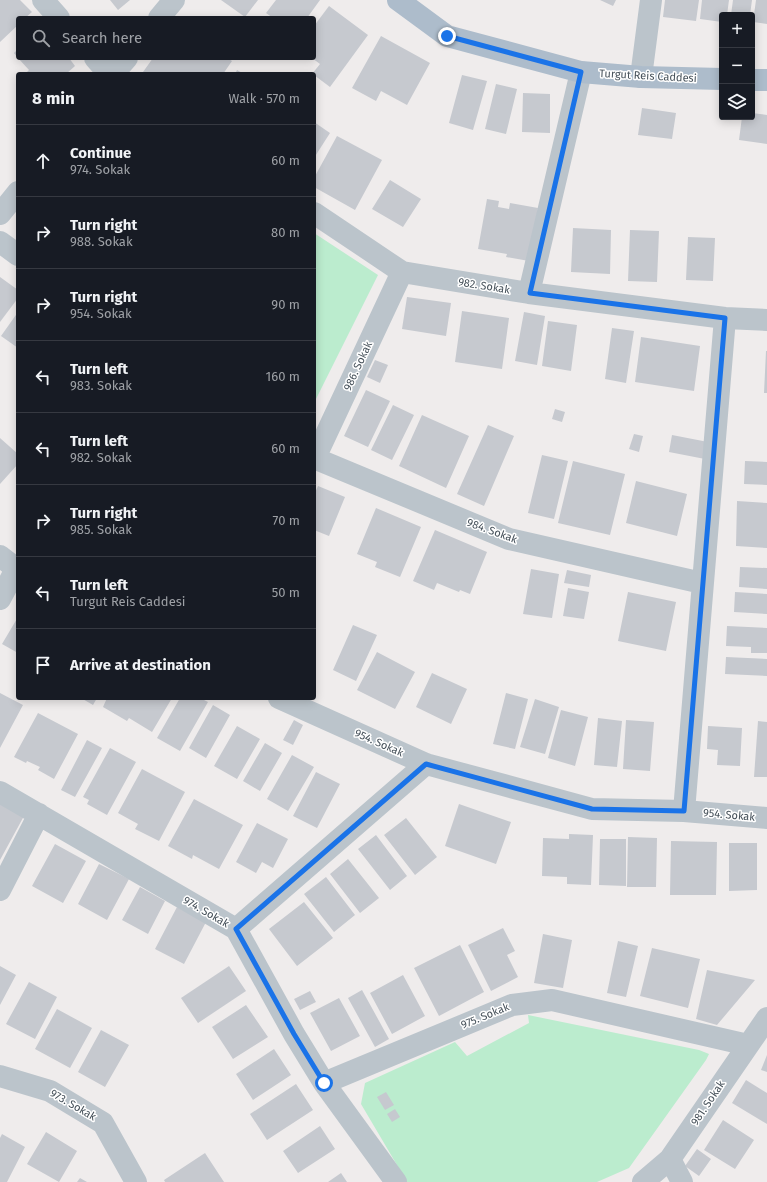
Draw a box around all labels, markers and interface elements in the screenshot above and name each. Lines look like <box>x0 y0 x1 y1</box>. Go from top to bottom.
map controls <box>719 12 755 120</box>
button: + <box>719 12 755 48</box>
search box <box>16 16 316 60</box>
icon: search <box>30 27 52 49</box>
route end <box>438 27 456 45</box>
text: Search here <box>62 29 142 47</box>
button: − <box>719 48 755 84</box>
street label: Turgut Reis Caddesi <box>599 67 697 85</box>
button: layers <box>719 84 755 120</box>
text: 8 min <box>32 88 75 109</box>
text: Walk · 570 m <box>229 91 300 106</box>
text: Continue <box>70 144 131 162</box>
icon: ahead <box>32 150 54 172</box>
text: 60 m <box>271 153 300 168</box>
text: 974. Sokak <box>70 162 130 177</box>
text: Turn right <box>70 216 137 234</box>
icon: right <box>32 222 54 244</box>
text: 80 m <box>271 225 300 240</box>
text: 988. Sokak <box>70 234 133 249</box>
street label: 982. Sokak <box>457 275 511 297</box>
text: Turn right <box>70 288 137 306</box>
icon: right <box>32 294 54 316</box>
text: 90 m <box>271 297 300 312</box>
text: 954. Sokak <box>70 306 132 321</box>
street label: 986. Sokak <box>341 339 375 393</box>
text: Turn left <box>70 360 128 378</box>
icon: left <box>32 366 54 388</box>
text: 160 m <box>266 369 300 384</box>
text: 983. Sokak <box>70 378 132 393</box>
text: Turn left <box>70 432 128 450</box>
icon: left <box>32 438 54 460</box>
text: 60 m <box>271 441 300 456</box>
text: 982. Sokak <box>70 450 132 465</box>
text: Turn right <box>70 504 137 522</box>
icon: right <box>32 510 54 532</box>
text: 70 m <box>273 513 300 528</box>
street label: 984. Sokak <box>465 516 519 546</box>
text: 985. Sokak <box>70 522 132 537</box>
text: Turn left <box>70 576 128 594</box>
icon: left <box>32 582 54 604</box>
text: 50 m <box>272 585 300 600</box>
text: Turgut Reis Caddesi <box>70 594 185 609</box>
icon: arrive <box>32 654 54 676</box>
text: Arrive at destination <box>70 656 211 674</box>
street label: 954. Sokak <box>353 726 406 760</box>
street label: 954. Sokak <box>702 806 756 824</box>
street label: 974. Sokak <box>181 894 232 931</box>
street label: 975. Sokak <box>459 1000 511 1032</box>
route start <box>315 1074 333 1092</box>
street label: 981. Sokak <box>688 1078 728 1128</box>
street label: 973. Sokak <box>48 1087 99 1124</box>

